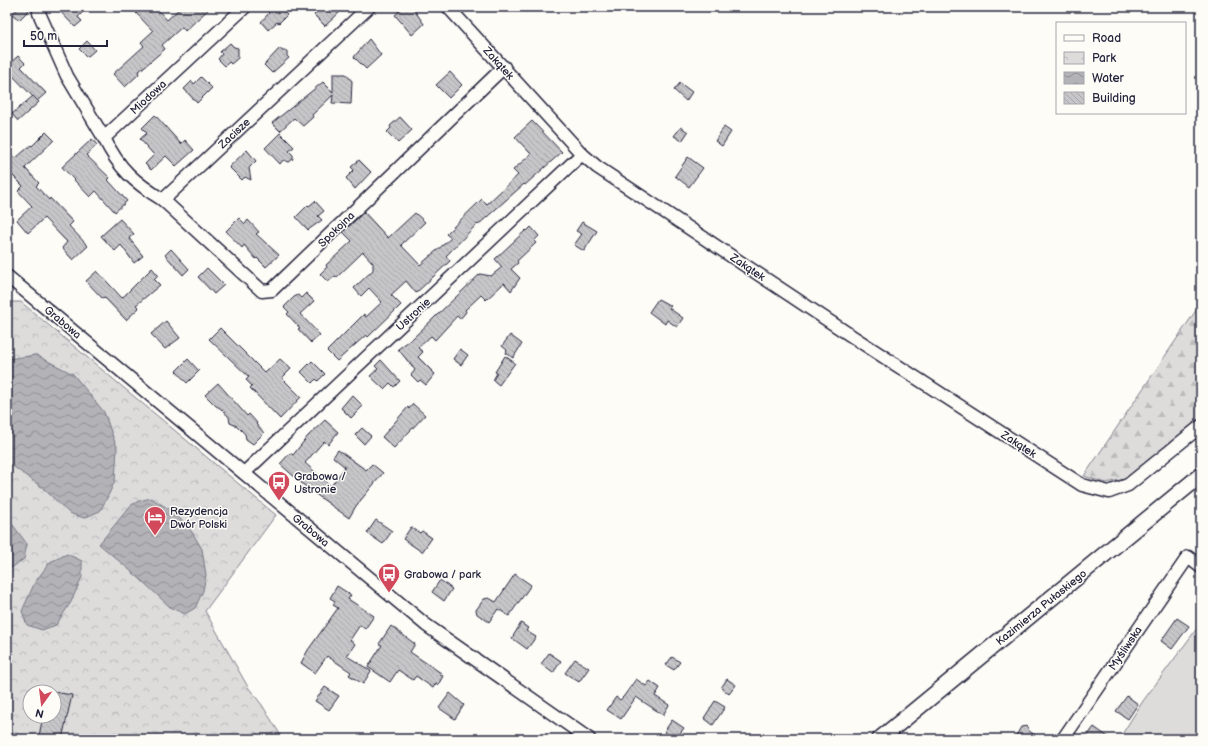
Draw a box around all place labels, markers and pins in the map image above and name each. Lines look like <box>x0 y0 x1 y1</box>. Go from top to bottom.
bus stop icon: Grabowa / Ustronie <box>266 469 292 502</box>
place label: Grabowa / Ustronie <box>294 470 346 496</box>
hotel icon: Rezydencja Dwór Polski <box>142 504 168 537</box>
place label: Rezydencja Dwór Polski <box>170 505 228 531</box>
bus stop icon: Grabowa / park <box>376 561 402 594</box>
place label: Grabowa / park <box>404 568 482 581</box>

